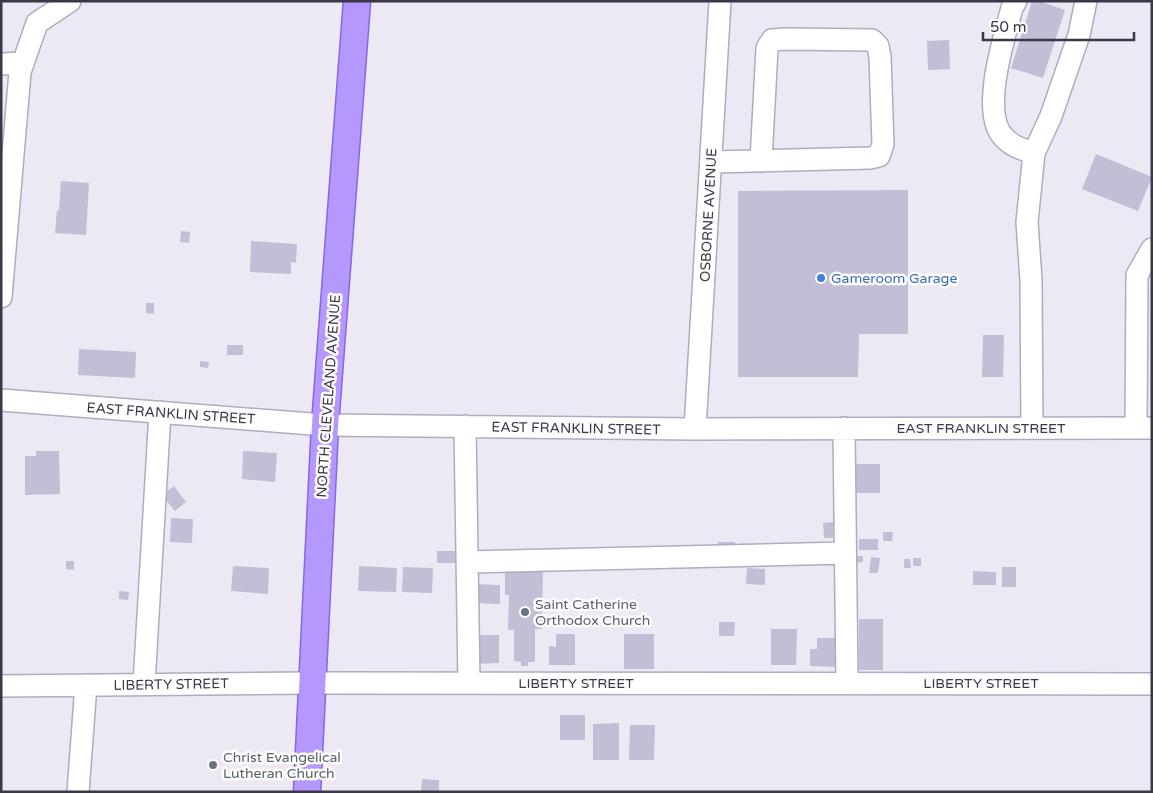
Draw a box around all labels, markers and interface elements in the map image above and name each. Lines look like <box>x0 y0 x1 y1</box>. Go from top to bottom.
scale bar <box>983 10 1134 42</box>
text: 50 m <box>990 18 1027 36</box>
street label: OSBORNE AVENUE <box>697 148 721 282</box>
place label: Gameroom Garage <box>831 270 957 287</box>
marker: Gameroom Garage <box>815 272 827 284</box>
street label: NORTH CLEVELAND AVENUE <box>313 294 344 498</box>
street label: EAST FRANKLIN STREET <box>86 399 256 428</box>
street label: EAST FRANKLIN STREET <box>491 419 661 438</box>
street label: EAST FRANKLIN STREET <box>896 420 1066 437</box>
place label: Saint Catherine Orthodox Church <box>535 596 650 629</box>
marker: Saint Catherine Orthodox Church <box>519 606 531 618</box>
street label: LIBERTY STREET <box>113 675 229 694</box>
street label: LIBERTY STREET <box>518 675 634 692</box>
street label: LIBERTY STREET <box>923 675 1039 692</box>
place label: Christ Evangelical Lutheran Church <box>223 749 341 782</box>
marker: Christ Evangelical Lutheran Church <box>207 759 219 771</box>

